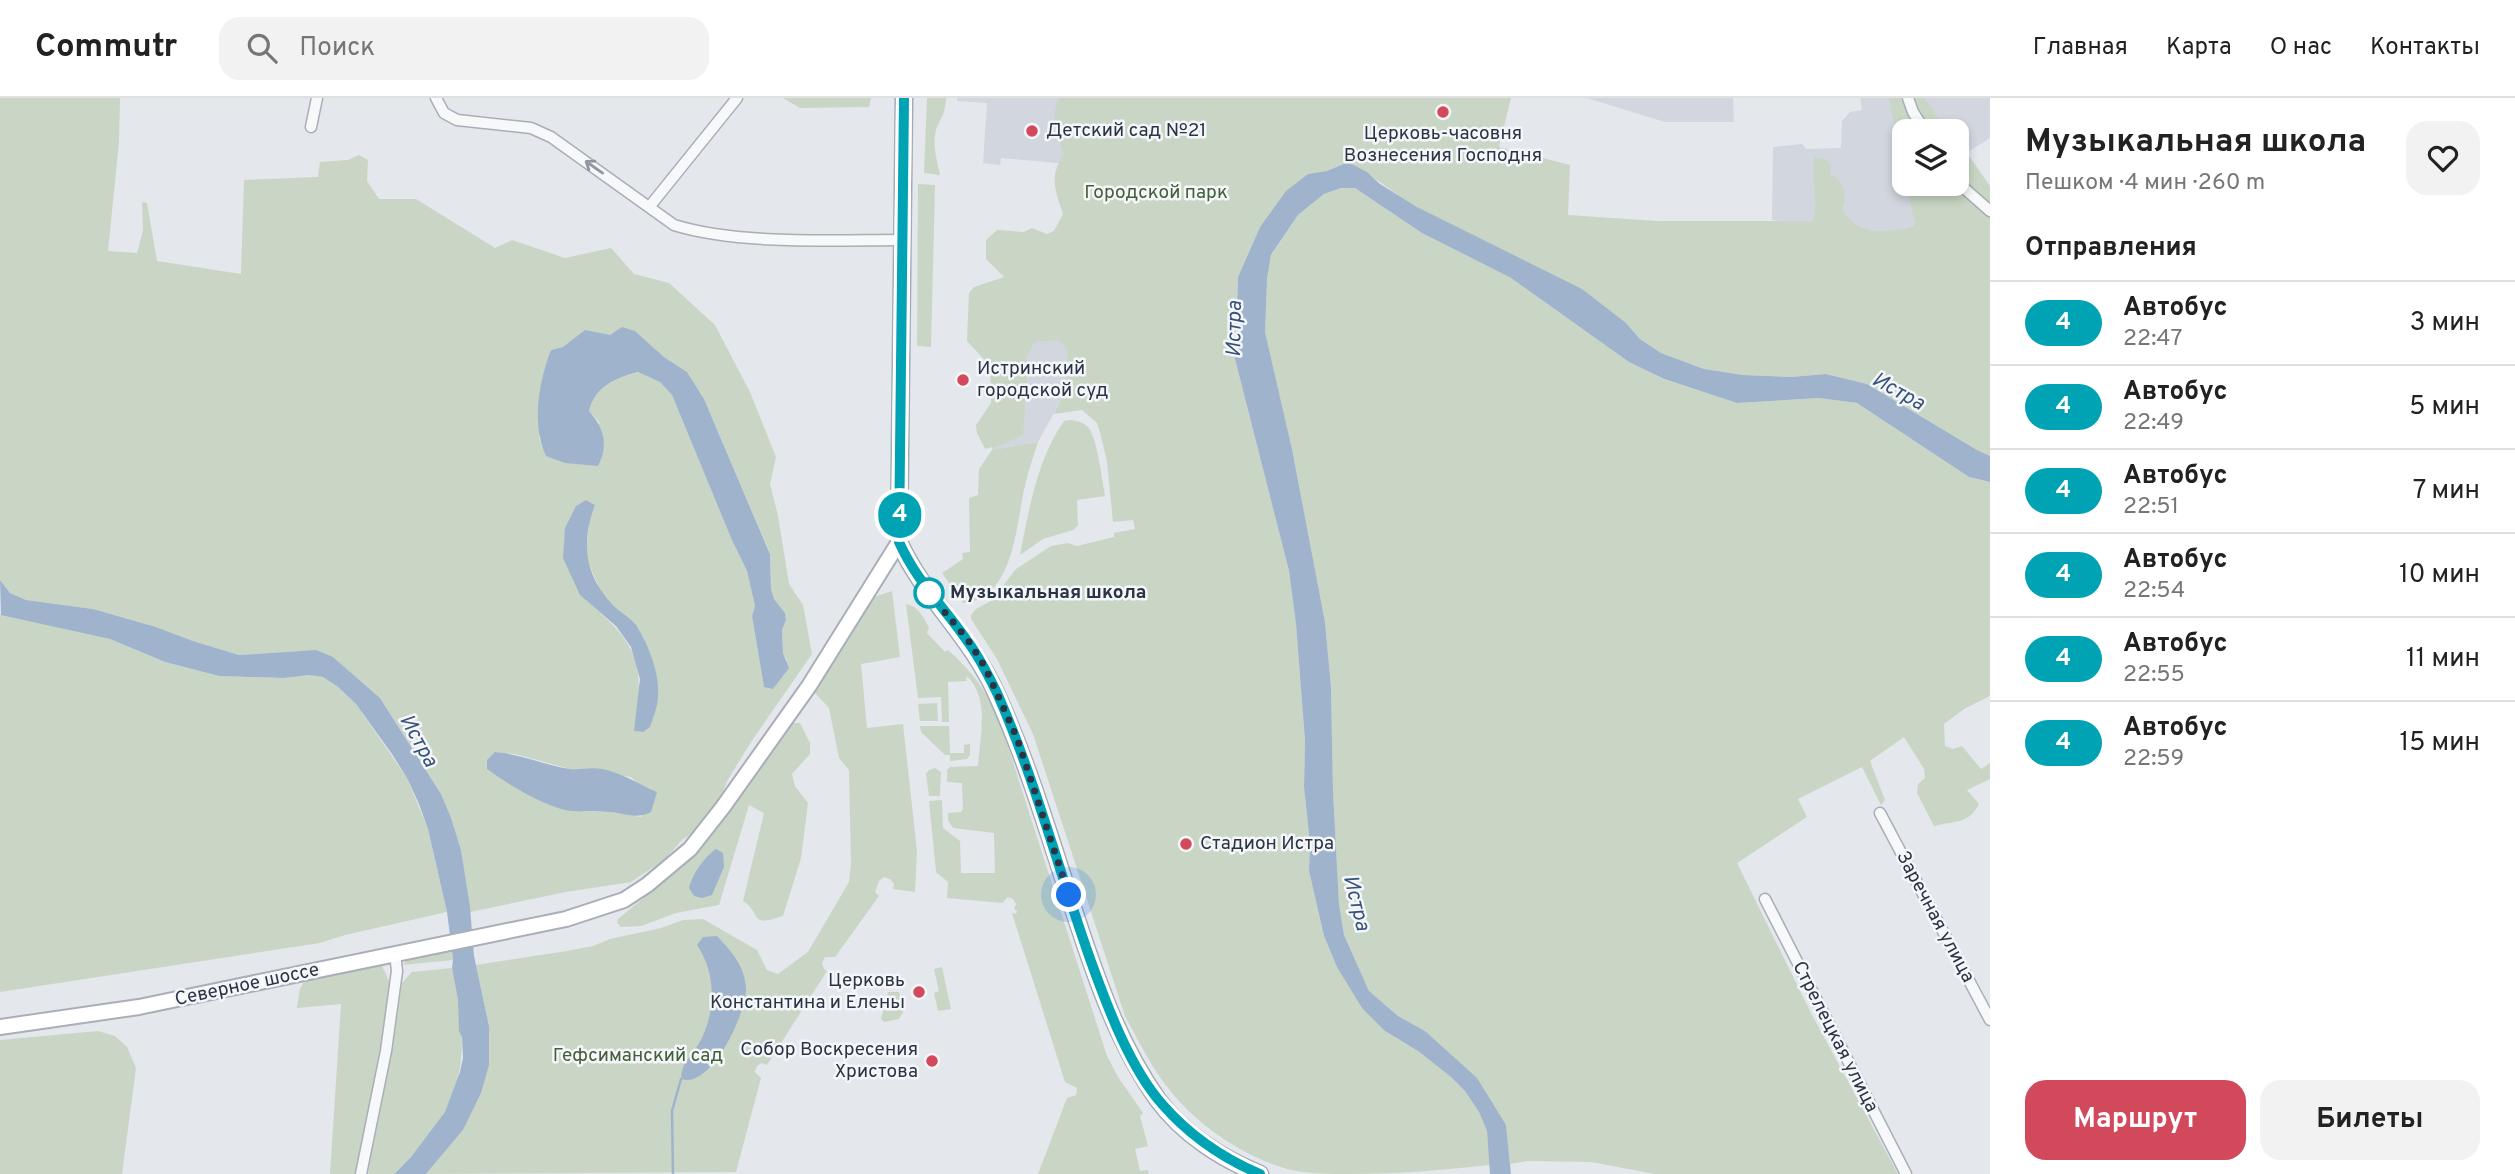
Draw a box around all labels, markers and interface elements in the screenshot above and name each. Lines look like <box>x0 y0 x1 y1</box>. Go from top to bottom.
search box <box>219 17 709 80</box>
text: Commutr <box>35 27 177 69</box>
icon: search <box>243 29 281 67</box>
text: Поиск <box>299 32 375 65</box>
text: Главная <box>2033 33 2128 63</box>
text: Карта <box>2166 33 2232 63</box>
text: О нас <box>2270 33 2332 63</box>
text: Контакты <box>2370 33 2480 63</box>
marker: Церковь-часовня Вознесения Господня <box>1435 104 1451 120</box>
place label: Детский сад №21 <box>1046 119 1206 143</box>
map controls <box>1892 119 1969 196</box>
button: layers <box>1892 119 1969 196</box>
button: heart <box>2406 121 2480 195</box>
place label: Церковь-часовня Вознесения Господня <box>1344 122 1542 168</box>
text: Музыкальная школа <box>2025 122 2366 164</box>
marker: Детский сад №21 <box>1024 123 1040 139</box>
one-way arrow <box>585 160 604 174</box>
text: Пешком · 4 мин · 260 m <box>2025 169 2265 198</box>
park label: Городской парк <box>1084 181 1228 205</box>
text: Отправления <box>2025 232 2197 265</box>
text: Автобус <box>2123 292 2228 325</box>
water label: Истра <box>1221 300 1249 357</box>
text: 3 мин <box>2410 307 2480 340</box>
text: 4 <box>2056 308 2071 338</box>
text: 22:47 <box>2123 325 2182 354</box>
place label: Истринский городской суд <box>977 357 1109 403</box>
water label: Истра <box>1867 367 1929 418</box>
marker: Истринский городской суд <box>955 372 971 388</box>
text: Автобус <box>2123 376 2228 409</box>
text: 5 мин <box>2409 391 2480 424</box>
text: 4 <box>2056 392 2071 422</box>
text: 22:49 <box>2123 409 2184 438</box>
text: Автобус <box>2123 460 2228 493</box>
text: 7 мин <box>2413 475 2480 508</box>
text: 4 <box>2056 476 2071 506</box>
line badge: 4 <box>877 492 923 538</box>
text: 22:51 <box>2123 493 2179 522</box>
text: 4 <box>892 500 908 530</box>
text: Автобус <box>2123 544 2228 577</box>
text: 10 мин <box>2399 559 2480 592</box>
text: 4 <box>2056 560 2071 590</box>
text: 22:54 <box>2123 577 2185 606</box>
marker: Музыкальная школа <box>914 578 944 608</box>
place label: Музыкальная школа <box>950 581 1146 605</box>
text: Автобус <box>2123 628 2228 661</box>
text: 11 мин <box>2406 643 2480 676</box>
text: 4 <box>2056 644 2071 674</box>
text: 22:55 <box>2123 661 2185 690</box>
water label: Истра <box>393 710 444 772</box>
text: Автобус <box>2123 712 2228 745</box>
text: 15 мин <box>2400 727 2480 760</box>
text: 4 <box>2056 728 2071 758</box>
text: 22:59 <box>2123 745 2184 774</box>
place label: Стадион Истра <box>1200 832 1334 856</box>
marker: Стадион Истра <box>1178 836 1194 852</box>
street label: Заречная улица <box>1890 847 1980 987</box>
water label: Истра <box>1336 872 1376 934</box>
your location <box>1051 877 1086 912</box>
street label: Стрелецкая улица <box>1786 957 1884 1117</box>
street label: Северное шоссе <box>173 958 321 1012</box>
place label: Церковь Константина и Елены <box>710 969 905 1015</box>
marker: Церковь Константина и Елены <box>911 984 927 1000</box>
place label: Собор Воскресения Христова <box>740 1038 918 1084</box>
park label: Гефсиманский сад <box>553 1044 723 1068</box>
marker: Собор Воскресения Христова <box>924 1053 940 1069</box>
button: Маршрут <box>2025 1080 2246 1160</box>
button: Билеты <box>2260 1080 2480 1160</box>

